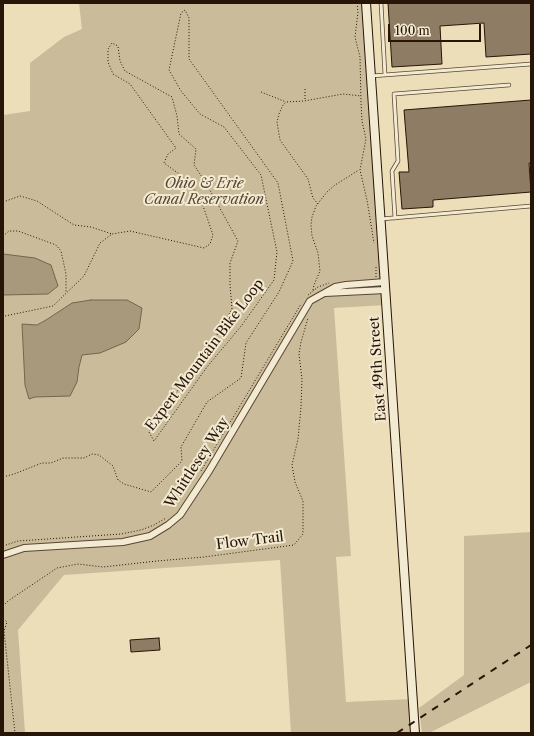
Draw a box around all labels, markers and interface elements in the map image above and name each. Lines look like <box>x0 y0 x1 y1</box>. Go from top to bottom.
scale bar <box>390 16 483 42</box>
text: 100 m <box>395 23 430 38</box>
park label: Ohio & Erie Canal Reservation <box>144 176 264 208</box>
street label: Expert Mountain Bike Loop <box>142 276 268 434</box>
street label: East 49th Street <box>366 316 390 422</box>
street label: Whittlesey Way <box>161 415 233 511</box>
street label: Flow Trail <box>215 529 285 553</box>

